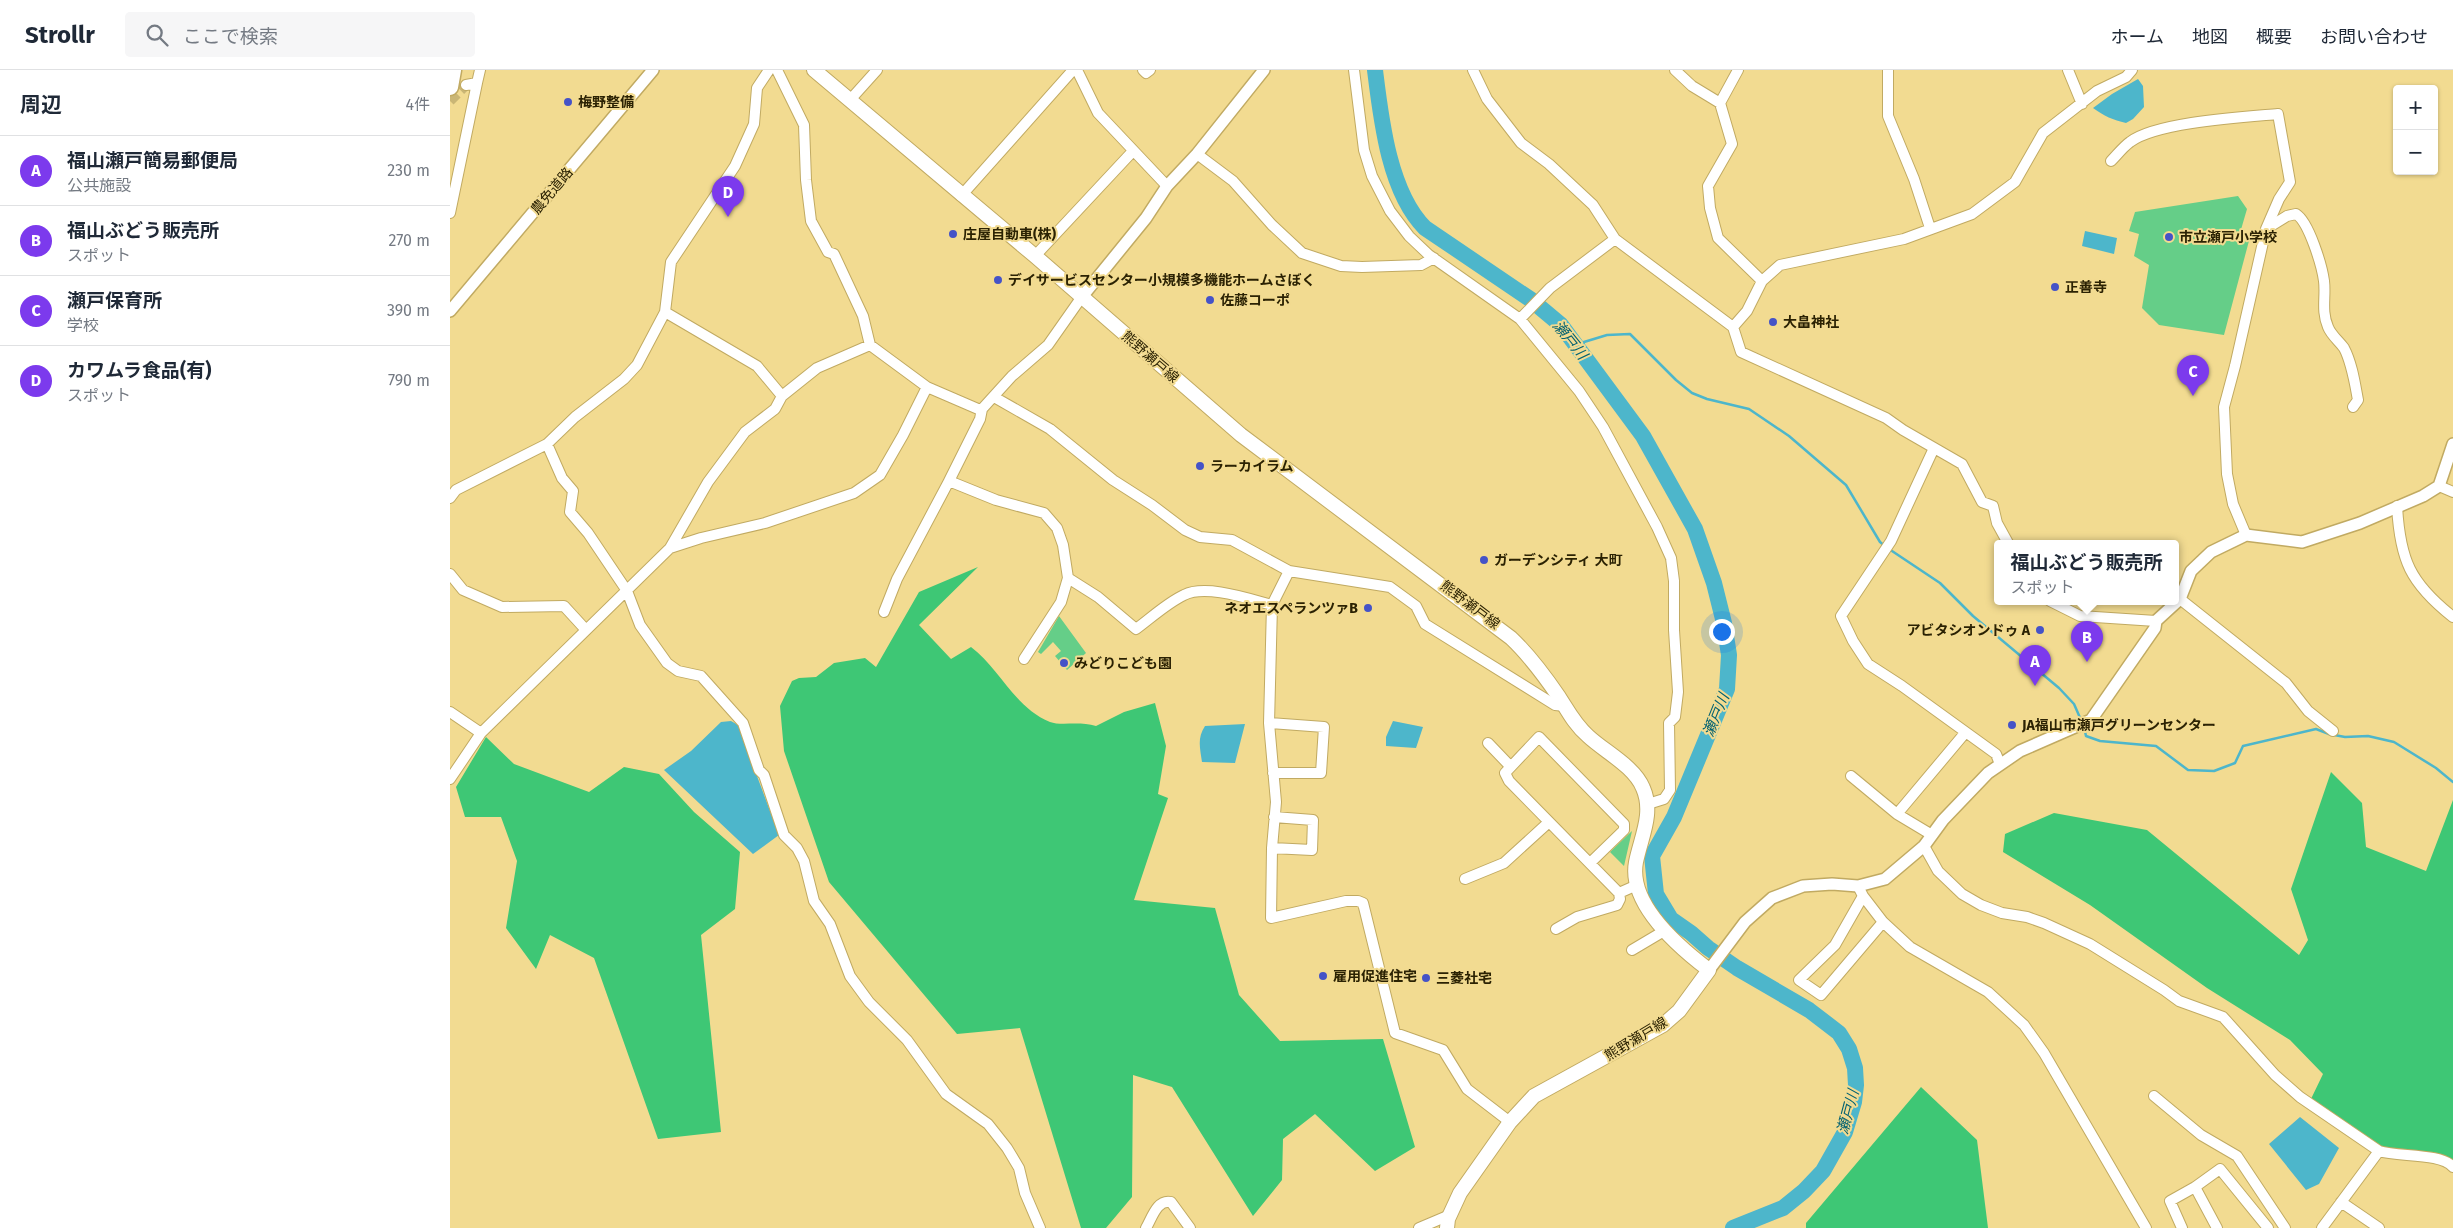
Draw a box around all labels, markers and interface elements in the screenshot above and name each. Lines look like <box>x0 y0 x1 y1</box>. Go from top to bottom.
search box <box>125 12 475 57</box>
text: Strollr <box>25 21 95 49</box>
icon: search <box>143 21 171 49</box>
text: ここで検索 <box>183 25 278 48</box>
text: ホーム <box>2111 26 2164 48</box>
text: 地図 <box>2192 26 2228 48</box>
text: 概要 <box>2256 26 2292 48</box>
text: お問い合わせ <box>2320 26 2428 48</box>
map controls <box>2393 85 2438 175</box>
button: + <box>2393 85 2438 130</box>
text: 周辺 <box>20 92 62 118</box>
place label: 梅野整備 <box>578 94 634 111</box>
text: 4件 <box>405 95 430 114</box>
marker: 梅野整備 <box>562 96 574 108</box>
button: − <box>2393 130 2438 175</box>
text: 福山瀬戸簡易郵便局 <box>67 149 238 172</box>
text: A <box>31 161 41 180</box>
text: 230 m <box>387 161 430 180</box>
street label: 農免道路 <box>527 164 577 218</box>
text: 公共施設 <box>67 176 131 195</box>
pin: D <box>712 176 744 217</box>
text: 福山ぶどう販売所 <box>67 219 219 242</box>
place label: 庄屋自動車(株) <box>963 226 1057 243</box>
marker: 庄屋自動車(株) <box>947 228 959 240</box>
place label: 市立瀬戸小学校 <box>2179 229 2277 246</box>
text: B <box>31 231 41 250</box>
text: 270 m <box>388 231 430 250</box>
marker: 市立瀬戸小学校 <box>2163 231 2175 243</box>
text: スポット <box>67 246 131 265</box>
place label: デイサービスセンター小規模多機能ホームさぼく <box>1008 272 1316 289</box>
marker: デイサービスセンター小規模多機能ホームさぼく <box>992 274 1004 286</box>
place label: 正善寺 <box>2065 279 2107 296</box>
marker: 正善寺 <box>2049 281 2061 293</box>
text: 瀬戸保育所 <box>67 289 162 312</box>
place label: 佐藤コーポ <box>1220 292 1290 309</box>
marker: 佐藤コーポ <box>1204 294 1216 306</box>
text: C <box>31 301 41 320</box>
text: 390 m <box>387 301 430 320</box>
place label: 大畠神社 <box>1783 314 1839 331</box>
text: 学校 <box>67 316 99 335</box>
marker: 大畠神社 <box>1767 316 1779 328</box>
water label: 瀬戸川 <box>1549 317 1592 365</box>
street label: 熊野瀬戸線 <box>1118 328 1182 386</box>
pin: C <box>2177 355 2209 396</box>
text: カワムラ食品(有) <box>67 359 211 382</box>
text: D <box>31 371 41 390</box>
text: 790 m <box>388 371 430 390</box>
text: スポット <box>67 386 131 405</box>
place label: ラーカイラム <box>1210 458 1294 475</box>
marker: ラーカイラム <box>1194 460 1206 472</box>
popup <box>1994 540 2179 605</box>
text: 福山ぶどう販売所 <box>2010 551 2163 574</box>
place label: ガーデンシティ 大町 <box>1494 552 1622 569</box>
marker: ガーデンシティ 大町 <box>1478 554 1490 566</box>
street label: 熊野瀬戸線 <box>1437 577 1503 633</box>
text: スポット <box>2010 578 2075 597</box>
place label: ネオエスペランツァB <box>1224 600 1358 617</box>
marker: ネオエスペランツァB <box>1362 602 1374 614</box>
your location <box>1709 619 1735 645</box>
pin: B <box>2071 621 2103 662</box>
place label: アビタシオンドゥ A <box>1906 622 2031 639</box>
marker: アビタシオンドゥ A <box>2034 624 2046 636</box>
pin: A <box>2019 645 2051 686</box>
place label: みどりこども園 <box>1074 655 1172 672</box>
marker: みどりこども園 <box>1058 657 1070 669</box>
water label: 瀬戸川 <box>1699 689 1734 739</box>
place label: JA福山市瀬戸グリーンセンター <box>2021 717 2216 734</box>
marker: JA福山市瀬戸グリーンセンター <box>2006 719 2018 731</box>
place label: 雇用促進住宅 <box>1333 968 1417 985</box>
marker: 雇用促進住宅 <box>1317 970 1329 982</box>
place label: 三菱社宅 <box>1436 970 1492 987</box>
marker: 三菱社宅 <box>1420 972 1432 984</box>
street label: 熊野瀬戸線 <box>1602 1014 1670 1064</box>
water label: 瀬戸川 <box>1833 1086 1863 1136</box>

